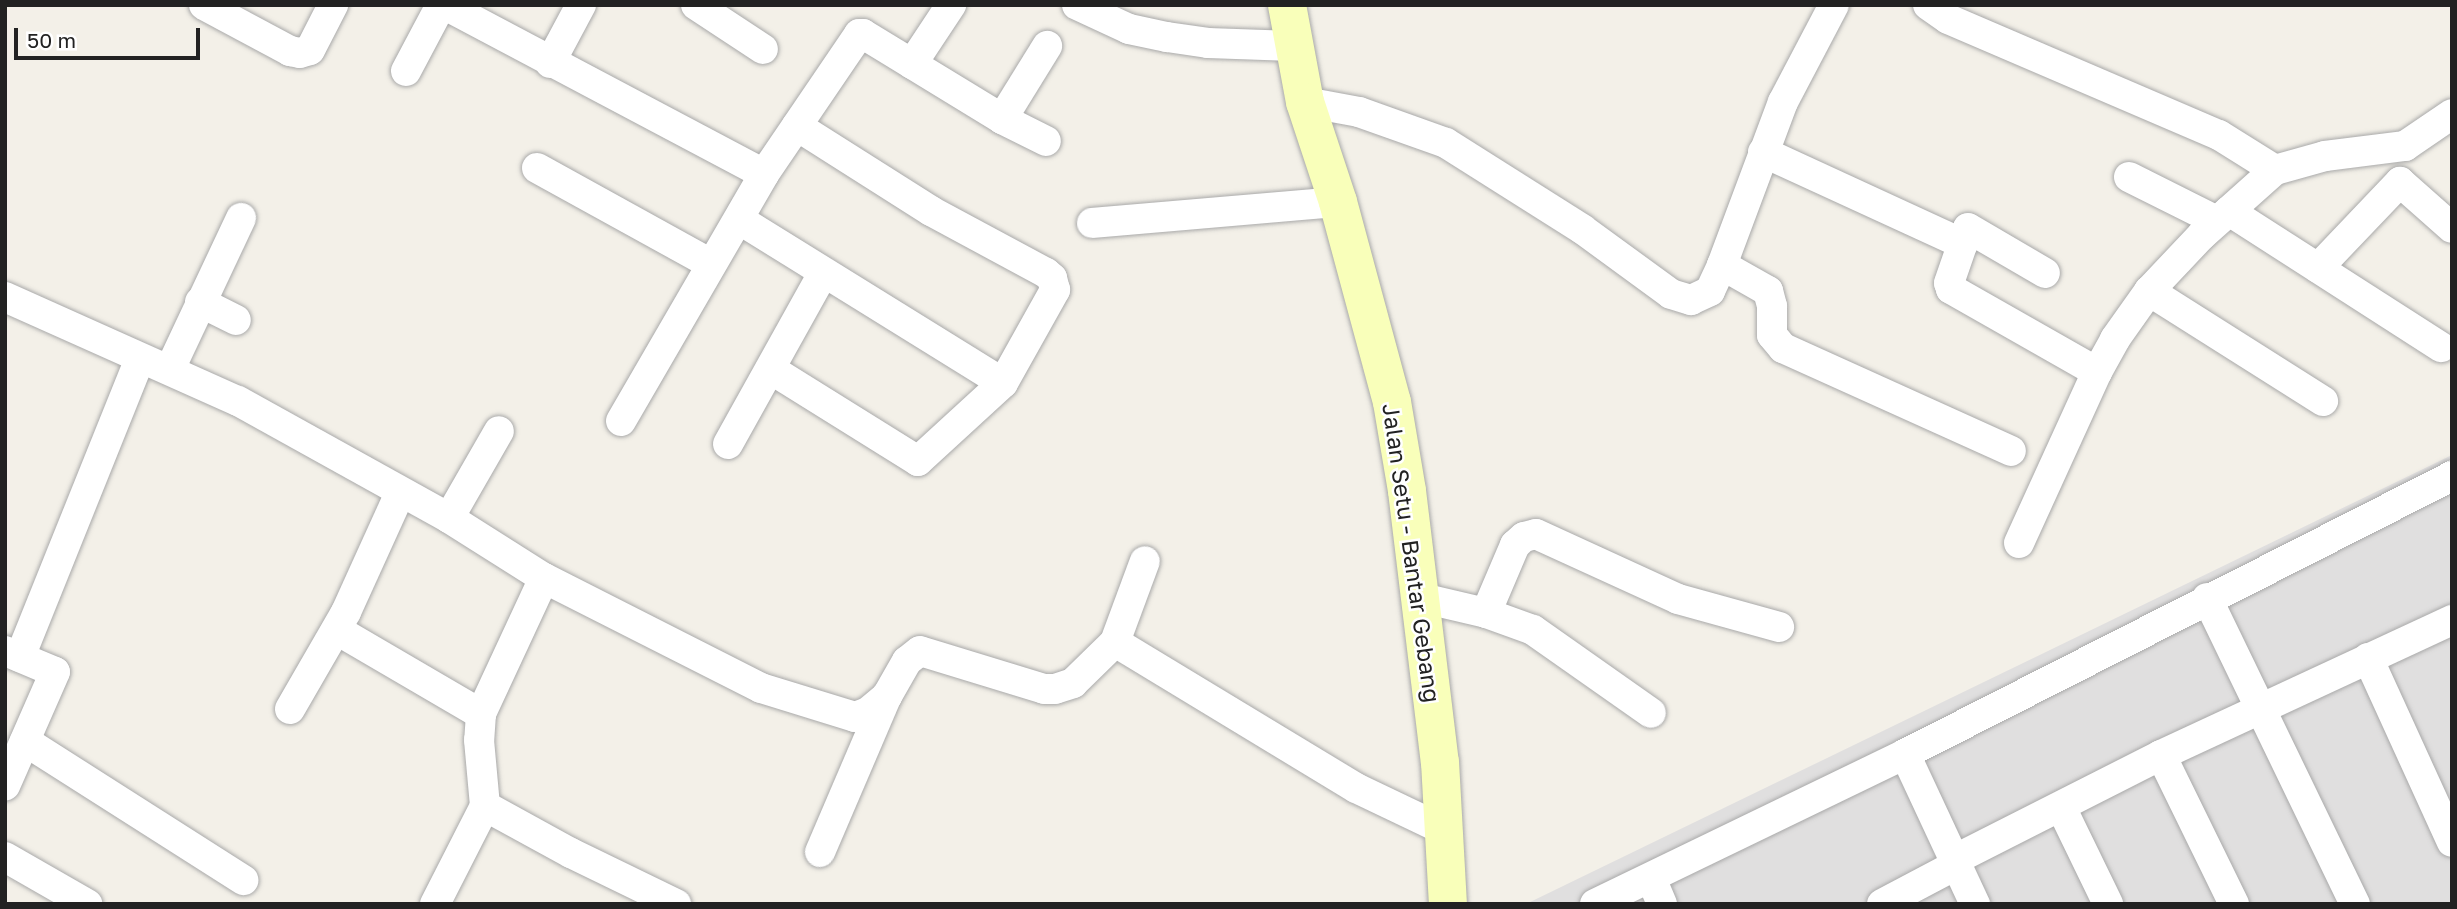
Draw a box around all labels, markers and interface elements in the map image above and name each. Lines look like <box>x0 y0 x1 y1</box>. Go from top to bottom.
scale bar <box>18 14 203 58</box>
text: 50 m <box>27 27 76 53</box>
street label: Jalan Setu - Bantar Gebang <box>1377 402 1447 704</box>

